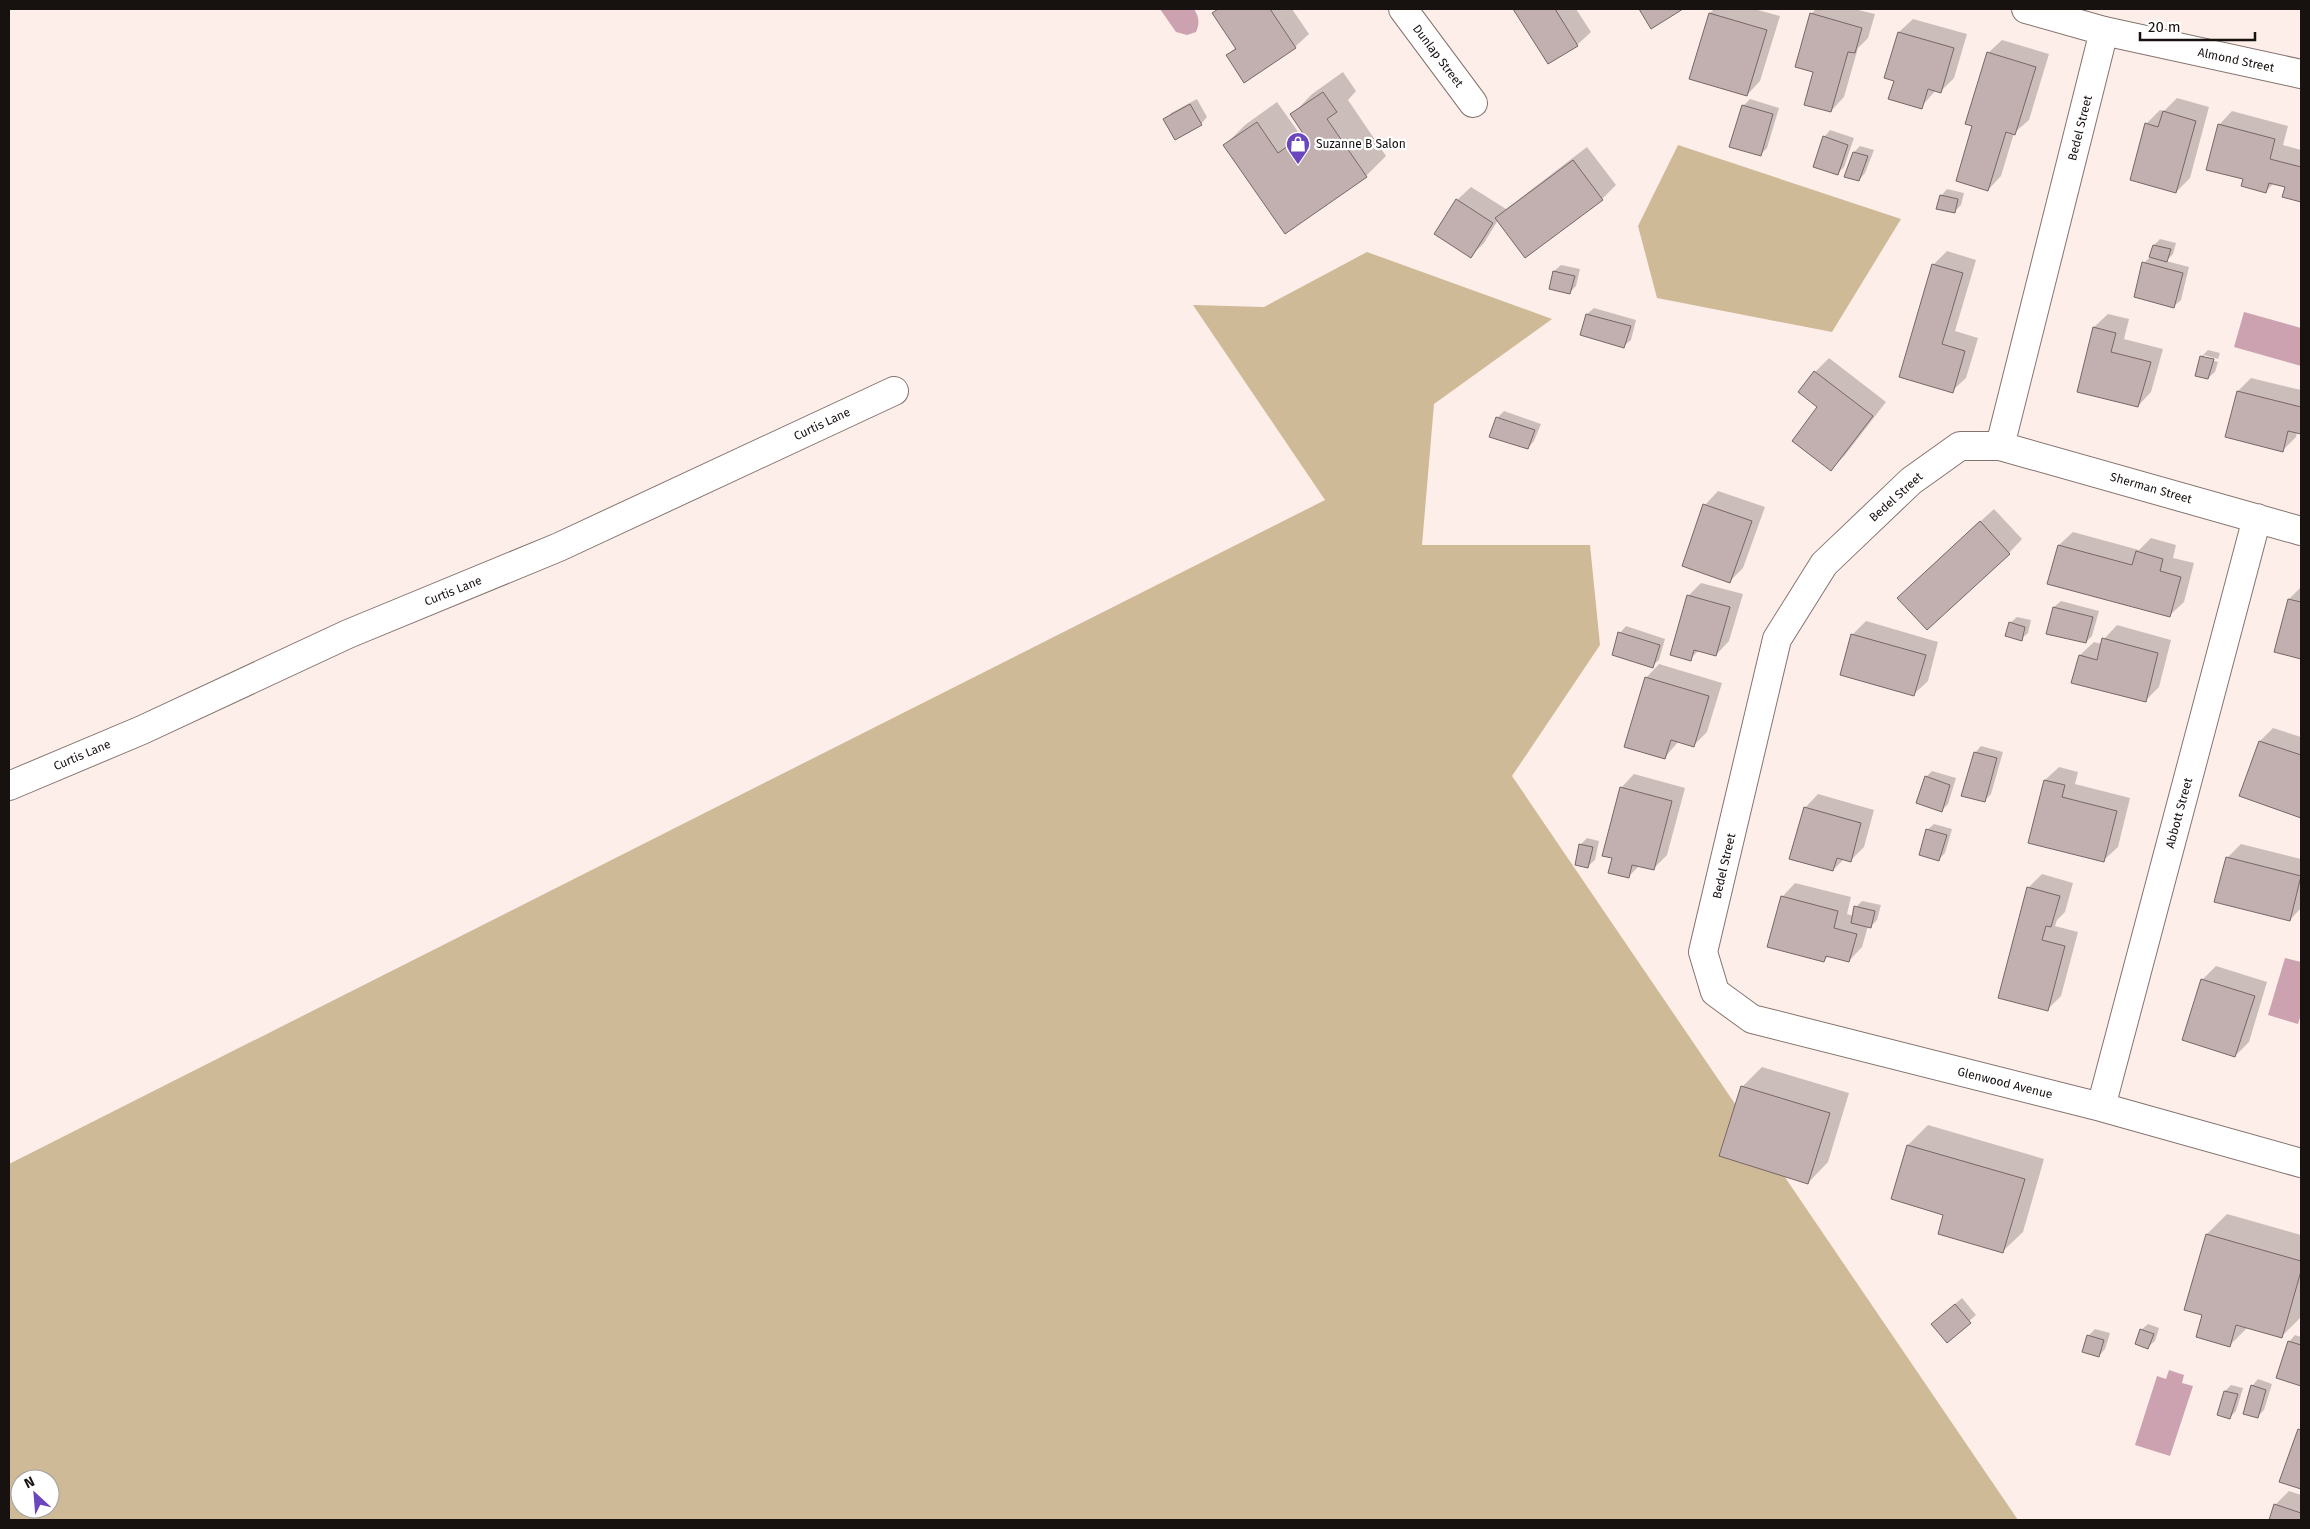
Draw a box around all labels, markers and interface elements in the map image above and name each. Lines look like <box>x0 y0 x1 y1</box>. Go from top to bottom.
scale bar <box>2140 10 2255 42</box>
text: 20 m <box>2148 18 2181 36</box>
street label: Dunlap Street <box>1410 22 1466 91</box>
street label: Almond Street <box>2197 45 2276 75</box>
street label: Bedel Street <box>2065 93 2095 162</box>
shop icon: Suzanne B Salon <box>1285 131 1311 165</box>
place label: Suzanne B Salon <box>1316 137 1406 151</box>
street label: Curtis Lane <box>792 405 852 443</box>
street label: Bedel Street <box>1866 469 1926 525</box>
street label: Sherman Street <box>2109 470 2194 507</box>
street label: Curtis Lane <box>422 573 484 609</box>
street label: Curtis Lane <box>51 737 113 773</box>
street label: Abbott Street <box>2163 776 2195 850</box>
street label: Bedel Street <box>1710 831 1738 900</box>
street label: Glenwood Avenue <box>1956 1064 2054 1102</box>
north arrow <box>10 1469 60 1519</box>
text: N <box>22 1473 37 1492</box>

